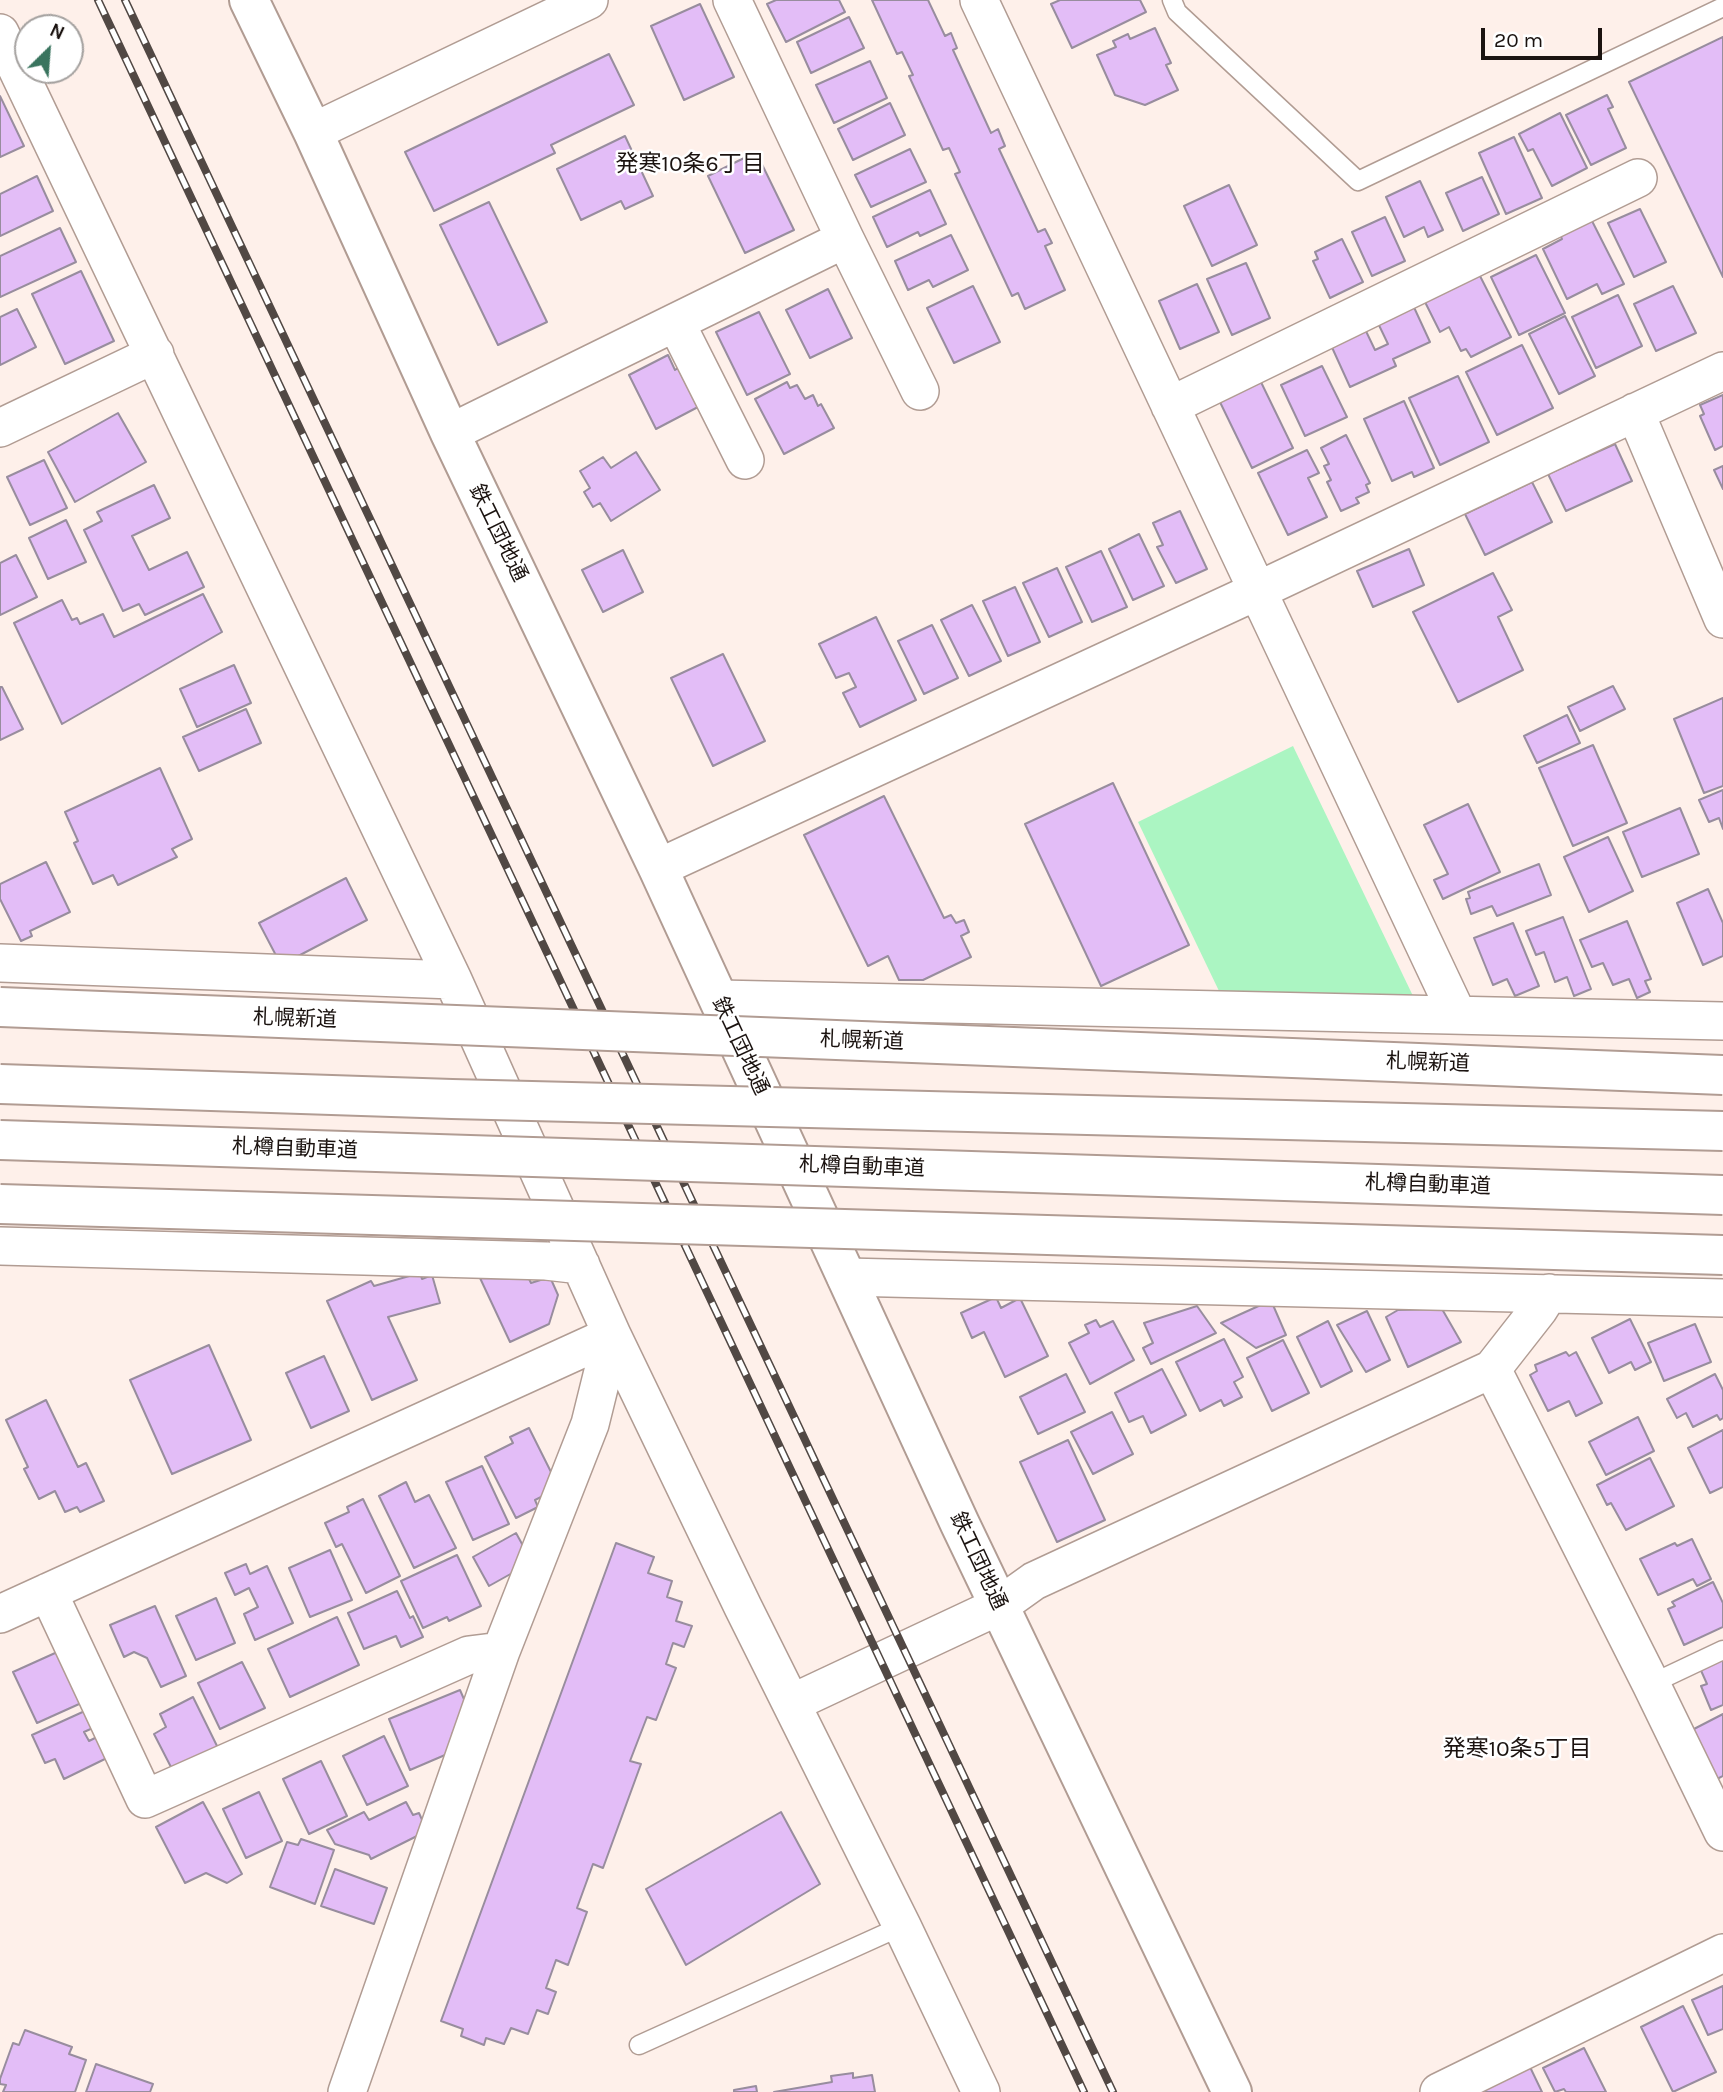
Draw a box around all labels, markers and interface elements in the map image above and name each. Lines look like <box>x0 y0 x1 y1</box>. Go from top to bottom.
north arrow <box>14 14 84 84</box>
scale bar <box>1485 14 1606 58</box>
text: N <box>46 19 68 45</box>
text: 20 m <box>1494 28 1543 52</box>
district label: 発寒10条6丁目 <box>615 150 765 178</box>
street label: 鉄工団地通 <box>464 480 532 586</box>
street label: 鉄工団地通 <box>706 993 774 1099</box>
street label: 札幌新道 <box>253 1005 337 1033</box>
street label: 札幌新道 <box>820 1027 904 1055</box>
street label: 札幌新道 <box>1386 1049 1470 1077</box>
street label: 札樽自動車道 <box>232 1134 358 1164</box>
street label: 札樽自動車道 <box>799 1152 925 1182</box>
street label: 札樽自動車道 <box>1365 1170 1491 1200</box>
street label: 鉄工団地通 <box>944 1508 1012 1614</box>
district label: 発寒10条5丁目 <box>1442 1735 1592 1763</box>

